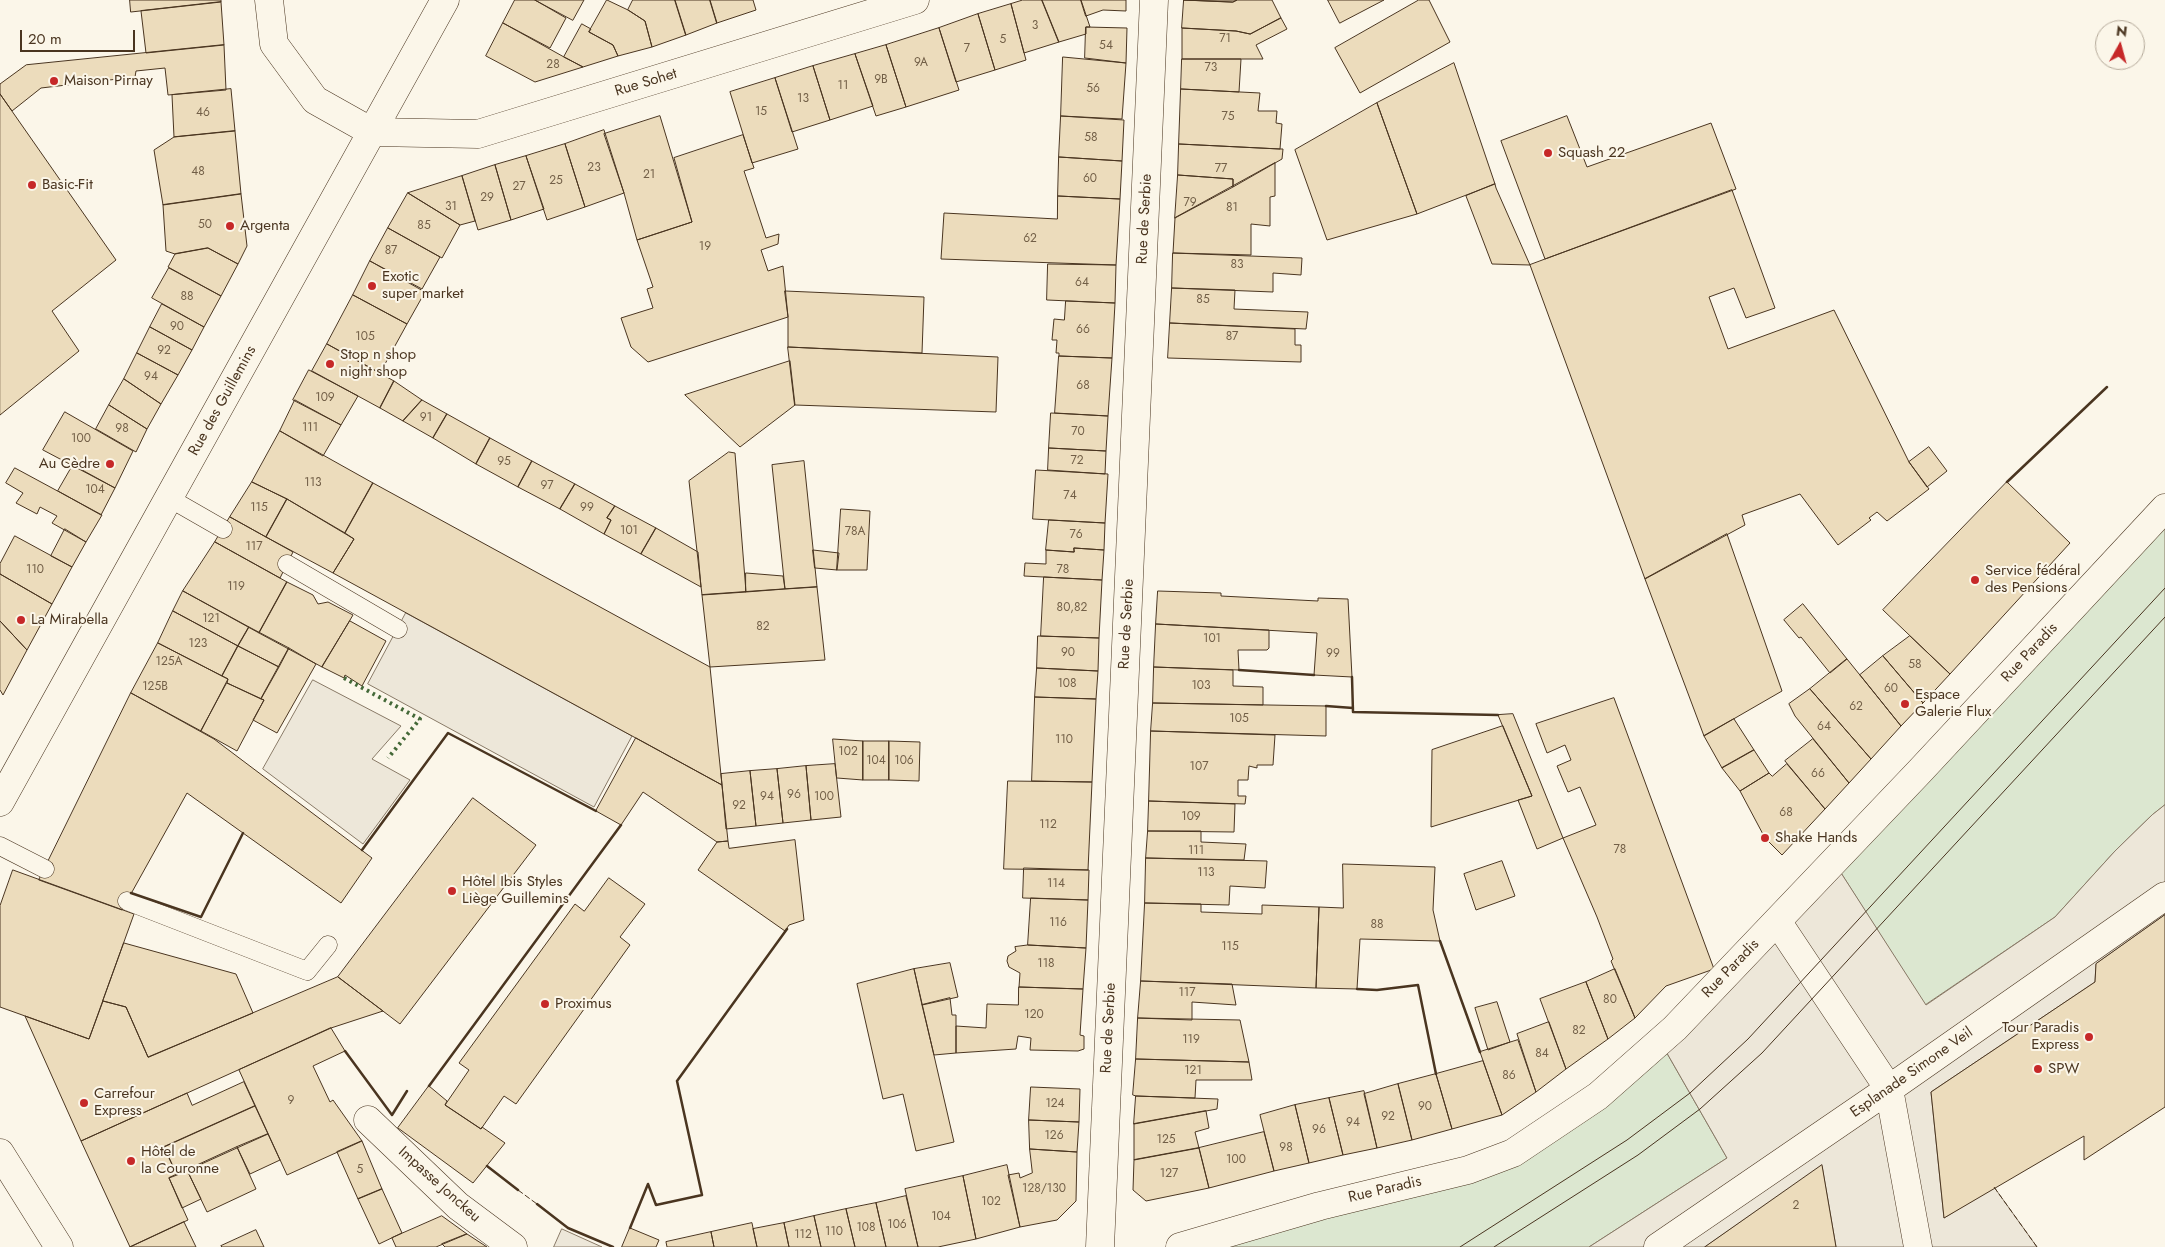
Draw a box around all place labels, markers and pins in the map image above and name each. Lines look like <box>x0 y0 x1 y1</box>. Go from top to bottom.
place label: Maison Pirnay <box>64 72 153 90</box>
marker: Maison Pirnay <box>48 75 60 87</box>
place label: Squash 22 <box>1558 144 1625 162</box>
marker: Squash 22 <box>1542 147 1554 159</box>
place label: Basic-Fit <box>42 176 93 194</box>
marker: Basic-Fit <box>26 179 38 191</box>
place label: Argenta <box>240 217 290 235</box>
marker: Argenta <box>224 220 236 232</box>
place label: Exotic super market <box>382 268 464 303</box>
marker: Exotic super market <box>366 280 378 292</box>
place label: Stop n shop night shop <box>340 346 416 381</box>
marker: Stop n shop night shop <box>324 358 336 370</box>
place label: Au Cèdre <box>39 455 100 473</box>
marker: Au Cèdre <box>104 458 116 470</box>
place label: Service fédéral des Pensions <box>1985 562 2081 597</box>
marker: Service fédéral des Pensions <box>1969 574 1981 586</box>
place label: La Mirabella <box>31 611 108 629</box>
marker: La Mirabella <box>15 614 27 626</box>
place label: Espace Galerie Flux <box>1915 686 1991 721</box>
marker: Espace Galerie Flux <box>1899 698 1911 710</box>
place label: Shake Hands <box>1775 829 1857 847</box>
marker: Shake Hands <box>1759 832 1771 844</box>
place label: Hôtel Ibis Styles Liège Guillemins <box>462 873 569 908</box>
marker: Hôtel Ibis Styles Liège Guillemins <box>446 885 458 897</box>
place label: Proximus <box>555 995 612 1013</box>
marker: Proximus <box>539 998 551 1010</box>
place label: Tour Paradis Express <box>2002 1019 2079 1054</box>
marker: Tour Paradis Express <box>2083 1031 2095 1043</box>
place label: SPW <box>2048 1060 2079 1078</box>
marker: SPW <box>2032 1063 2044 1075</box>
place label: Carrefour Express <box>94 1085 155 1120</box>
marker: Carrefour Express <box>78 1097 90 1109</box>
place label: Hôtel de la Couronne <box>141 1143 219 1178</box>
marker: Hôtel de la Couronne <box>125 1155 137 1167</box>

